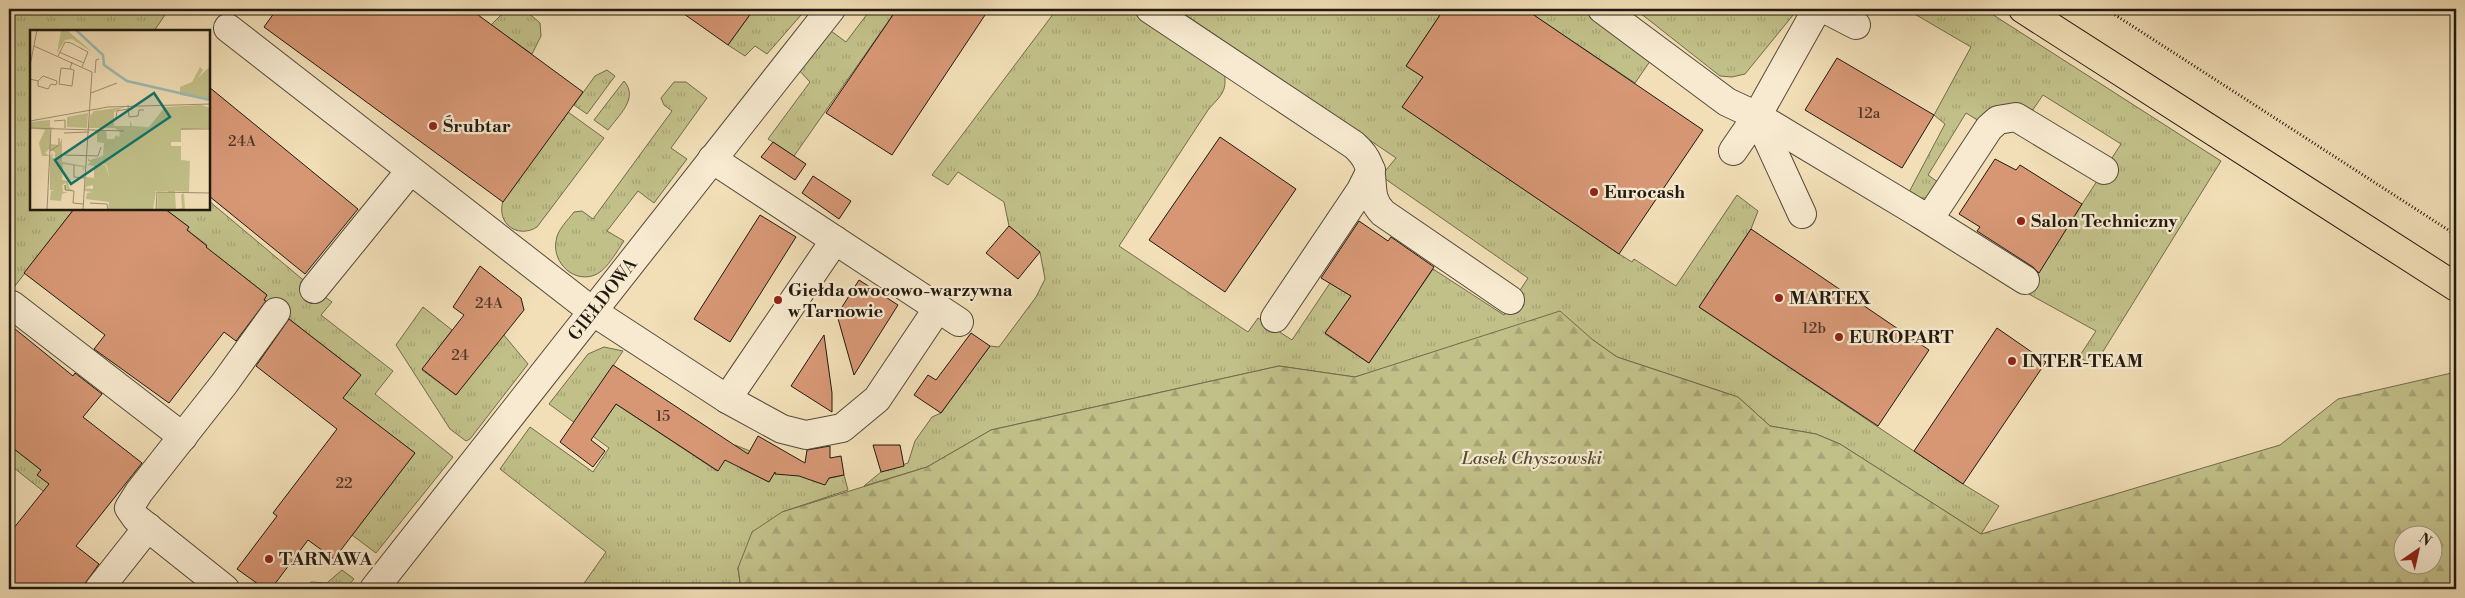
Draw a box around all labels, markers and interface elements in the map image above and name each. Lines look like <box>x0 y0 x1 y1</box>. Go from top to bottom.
inset map <box>30 30 210 210</box>
house number: 12a <box>1858 104 1881 123</box>
place label: Śrubtar <box>443 115 511 138</box>
marker: Śrubtar <box>427 120 439 132</box>
house number: 24A <box>228 132 257 151</box>
place label: Eurocash <box>1604 181 1685 204</box>
marker: Eurocash <box>1588 186 1600 198</box>
place label: Salon Techniczny <box>2031 210 2179 233</box>
marker: Salon Techniczny <box>2015 215 2027 227</box>
street label: GIEŁDOWA <box>563 253 642 345</box>
place label: Giełda owocowo-warzywna w Tarnowie <box>787 279 1013 323</box>
place label: MARTEX <box>1789 287 1871 310</box>
marker: MARTEX <box>1773 292 1785 304</box>
house number: 24A <box>475 294 504 313</box>
marker: Giełda owocowo-warzywna w Tarnowie <box>772 294 784 306</box>
house number: 12b <box>1802 319 1826 338</box>
place label: EUROPART <box>1849 326 1954 349</box>
marker: EUROPART <box>1833 331 1845 343</box>
house number: 24 <box>451 346 469 365</box>
place label: INTER-TEAM <box>2022 350 2143 373</box>
marker: INTER-TEAM <box>2006 355 2018 367</box>
house number: 15 <box>656 407 670 426</box>
park label: Lasek Chyszowski <box>1461 447 1603 470</box>
house number: 22 <box>335 474 353 493</box>
north arrow <box>2392 526 2442 576</box>
text: N <box>2415 529 2434 551</box>
place label: TARNAWA <box>279 548 373 571</box>
marker: TARNAWA <box>263 553 275 565</box>

